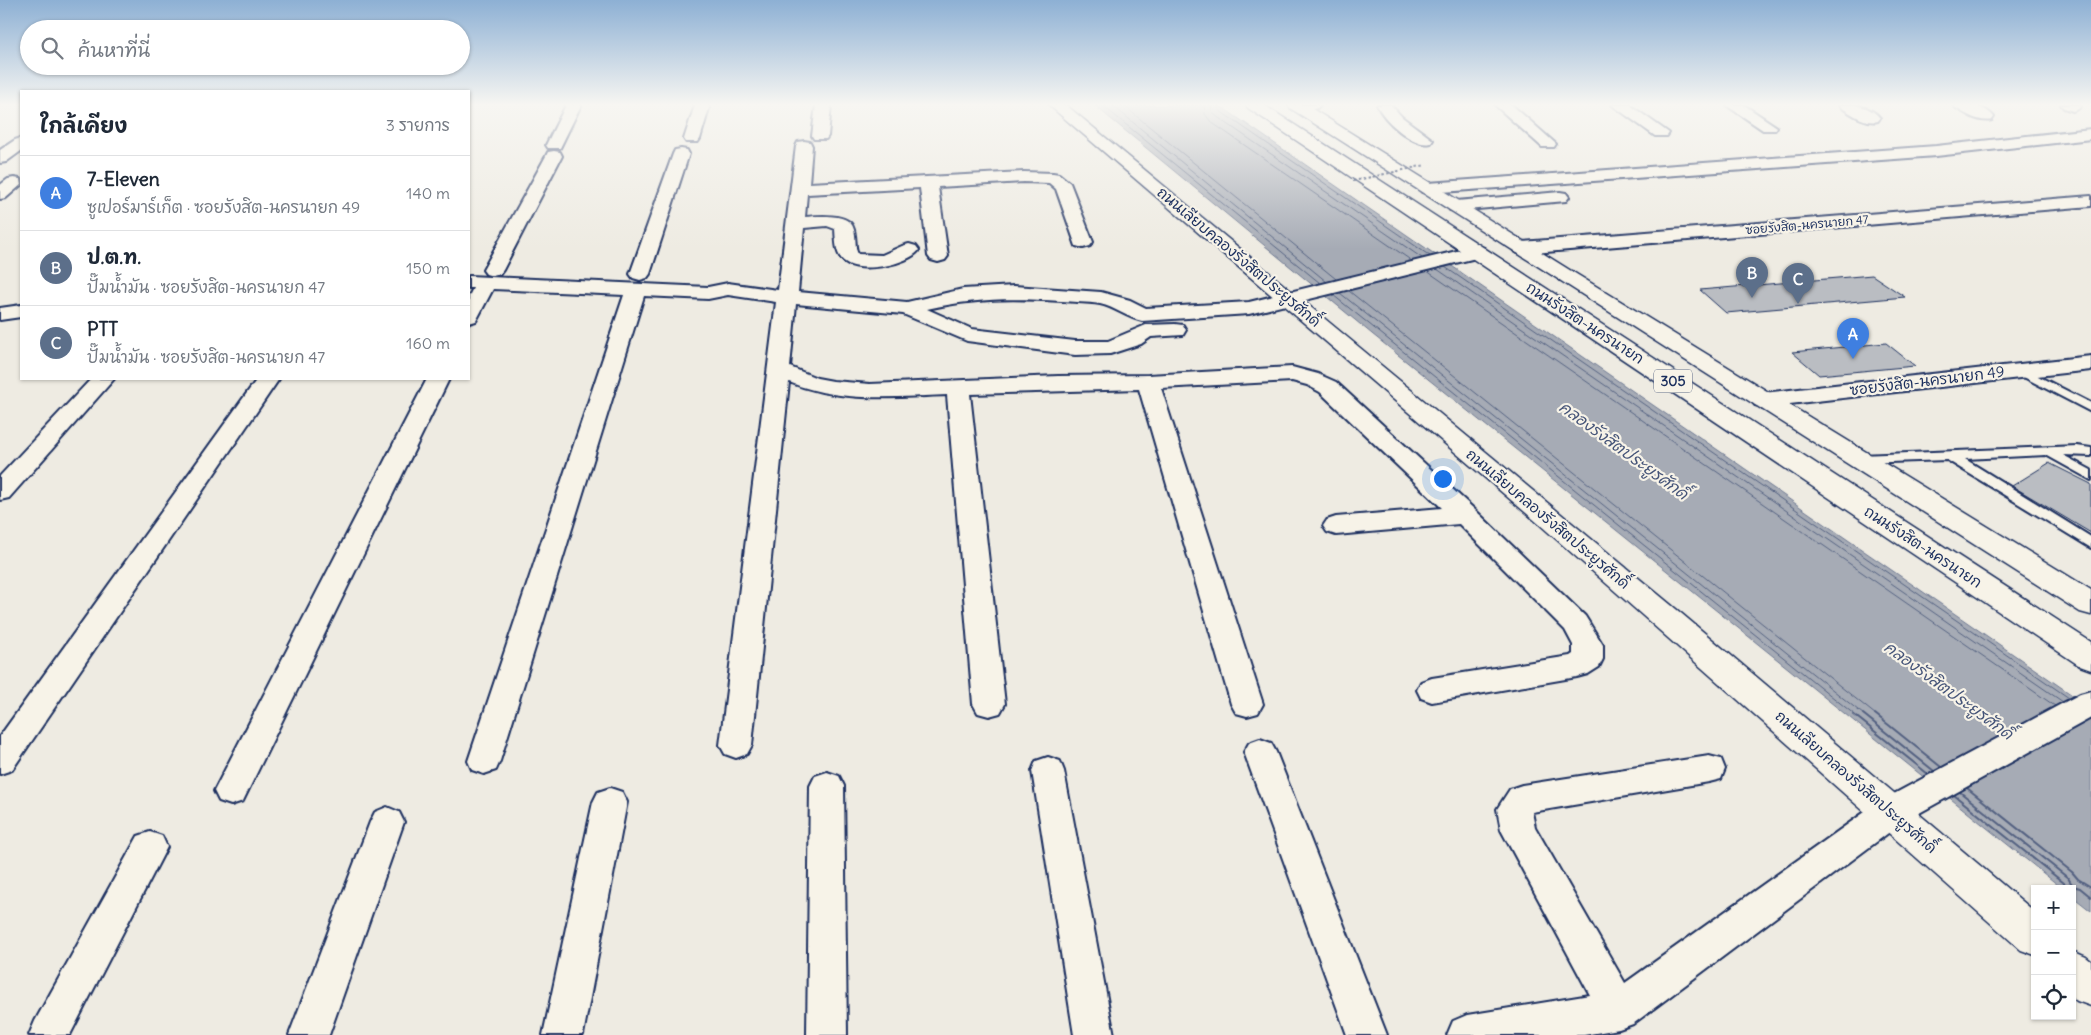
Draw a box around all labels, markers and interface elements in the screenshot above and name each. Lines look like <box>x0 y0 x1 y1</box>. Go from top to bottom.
search box <box>20 20 470 75</box>
icon: search <box>38 34 66 62</box>
text: ค้นหาที่นี่ <box>78 38 150 62</box>
text: ใกล้เคียง <box>40 112 127 139</box>
text: 3 รายการ <box>386 115 450 135</box>
text: 7-Eleven <box>87 167 160 191</box>
street label: ถนนเลียบคลองรังสิตประยูรศักดิ์ <box>1152 179 1328 332</box>
text: A <box>51 183 61 203</box>
text: 140 m <box>406 183 450 203</box>
text: ซูเปอร์มาร์เก็ต · ซอยรังสิต-นครนายก 49 <box>87 197 360 217</box>
street label: ซอยรังสิต-นครนายก 47 <box>1745 212 1869 237</box>
text: ป.ต.ท. <box>87 245 141 269</box>
pin: B <box>1736 257 1768 298</box>
text: B <box>51 258 61 278</box>
text: 150 m <box>406 258 450 278</box>
pin: C <box>1782 263 1814 304</box>
text: ปั๊มน้ำมัน · ซอยรังสิต-นครนายก 47 <box>87 277 325 297</box>
street label: ถนนรังสิต-นครนายก <box>1523 277 1648 368</box>
text: PTT <box>87 317 118 341</box>
pin: A <box>1837 318 1869 359</box>
text: C <box>51 333 61 353</box>
text: 160 m <box>406 333 450 353</box>
text: ปั๊มน้ำมัน · ซอยรังสิต-นครนายก 47 <box>87 347 325 367</box>
street label: ซอยรังสิต-นครนายก 49 <box>1848 362 2005 399</box>
road number: 305 <box>1654 370 1692 392</box>
water label: คลองรังสิตประยูรศักดิ์ <box>1554 393 1699 509</box>
street label: ถนนเลียบคลองรังสิตประยูรศักดิ์ <box>1461 441 1637 594</box>
your location <box>1430 466 1456 492</box>
street label: ถนนรังสิต-นครนายก <box>1861 501 1986 592</box>
water label: คลองรังสิตประยูรศักดิ์ <box>1879 633 2024 749</box>
street label: ถนนเลียบคลองรังสิตประยูรศักดิ์ <box>1770 703 1944 859</box>
map controls <box>2031 885 2076 1020</box>
button: + <box>2031 885 2076 930</box>
button: − <box>2031 930 2076 975</box>
button: locate <box>2031 975 2076 1020</box>

